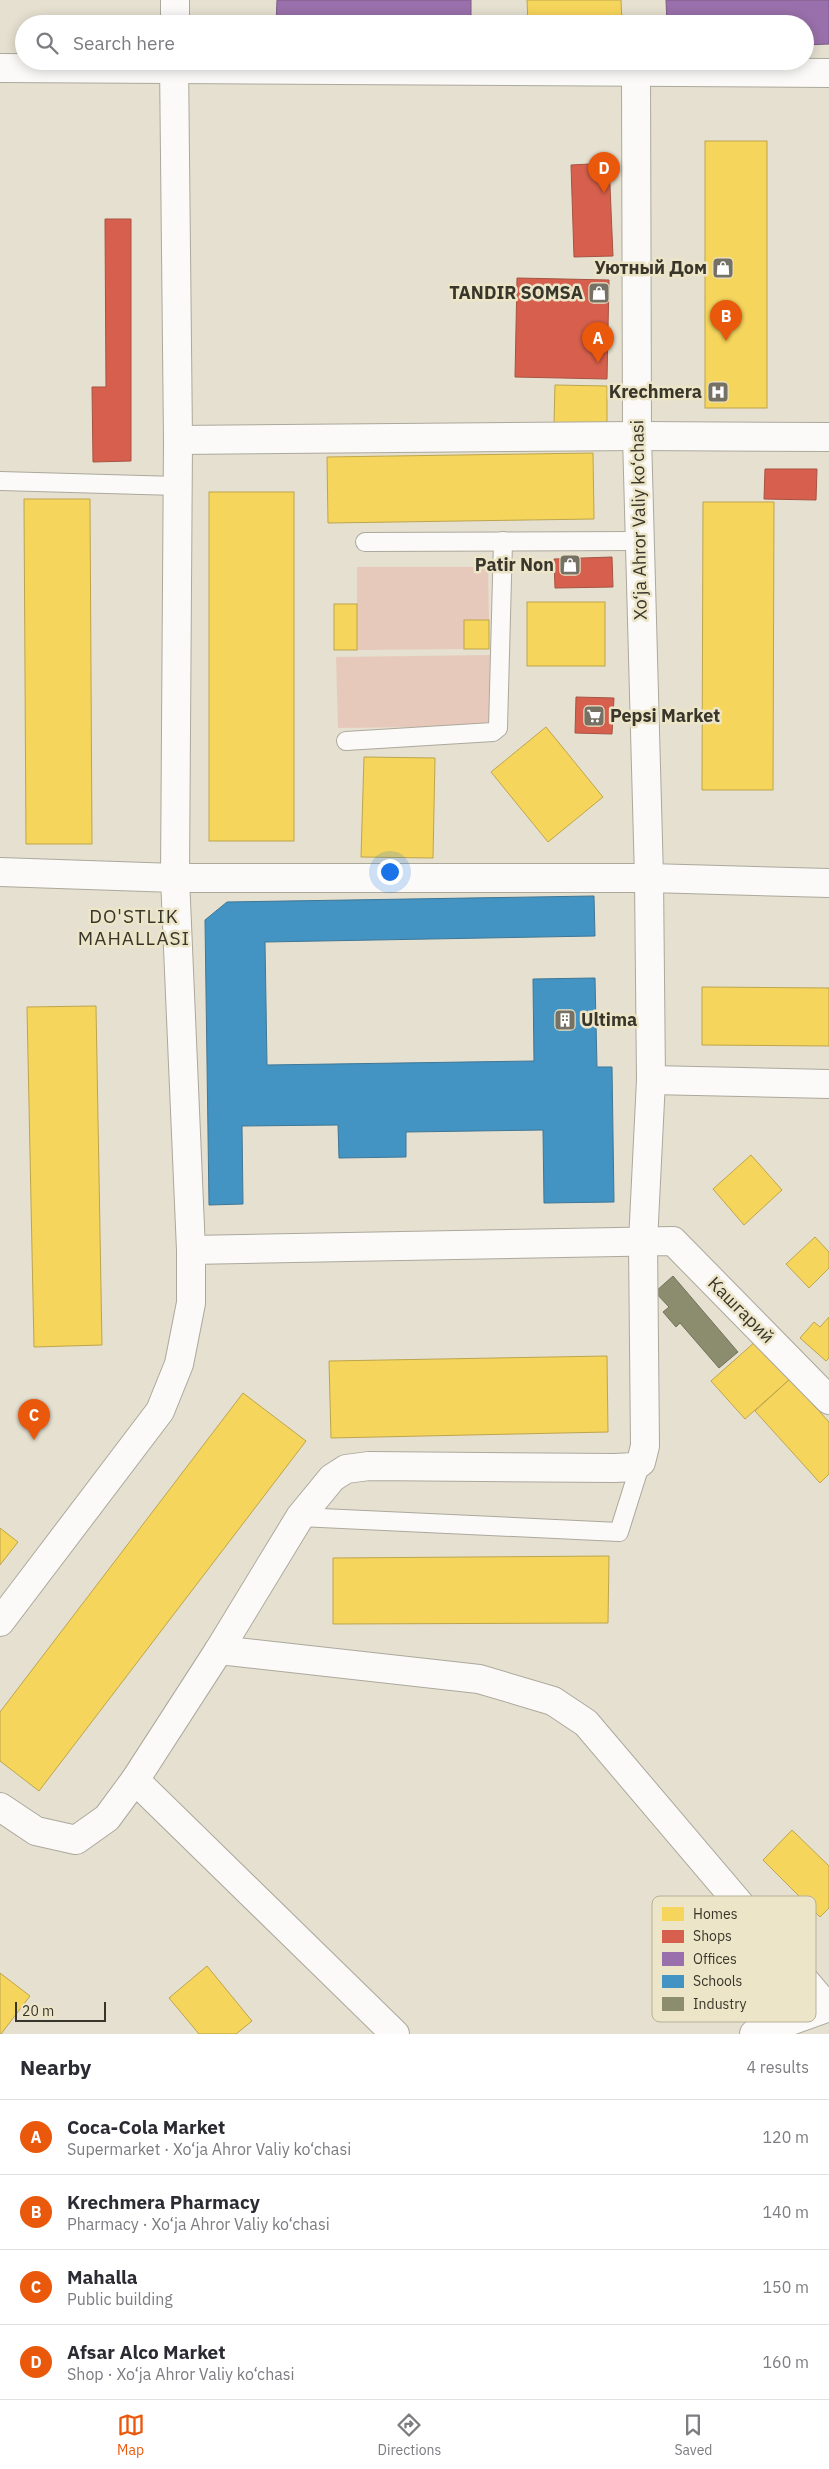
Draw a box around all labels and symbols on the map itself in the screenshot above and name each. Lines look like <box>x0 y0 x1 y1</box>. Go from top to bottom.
pin: D <box>588 152 620 193</box>
place label: Уютный Дом <box>595 256 707 279</box>
shop icon: Уютный Дом <box>711 256 735 280</box>
place label: TANDIR SOMSA <box>449 281 583 304</box>
shop icon: TANDIR SOMSA <box>587 281 611 305</box>
pin: B <box>710 300 742 341</box>
pin: A <box>582 322 614 363</box>
place label: Krechmera <box>609 380 702 403</box>
hospital icon: Krechmera <box>706 380 730 404</box>
street label: Xo‘ja Ahror Valiy ko‘chasi <box>625 420 652 620</box>
place label: Patir Non <box>475 553 554 576</box>
shop icon: Patir Non <box>558 553 582 577</box>
supermarket icon: Pepsi Market <box>582 704 606 728</box>
place label: Pepsi Market <box>610 704 720 727</box>
your location <box>377 859 403 885</box>
district label: DO'STLIK MAHALLASI <box>78 904 190 950</box>
building icon: Ultima <box>553 1008 577 1032</box>
place label: Ultima <box>581 1008 637 1031</box>
street label: Кашгарий <box>703 1272 779 1348</box>
pin: C <box>18 1399 50 1440</box>
legend <box>652 1896 816 2022</box>
text: Homes <box>693 1905 738 1923</box>
text: Shops <box>693 1927 732 1945</box>
text: Offices <box>693 1950 737 1968</box>
text: Schools <box>693 1972 743 1990</box>
text: Industry <box>693 1995 747 2013</box>
scale bar <box>15 1999 106 2022</box>

